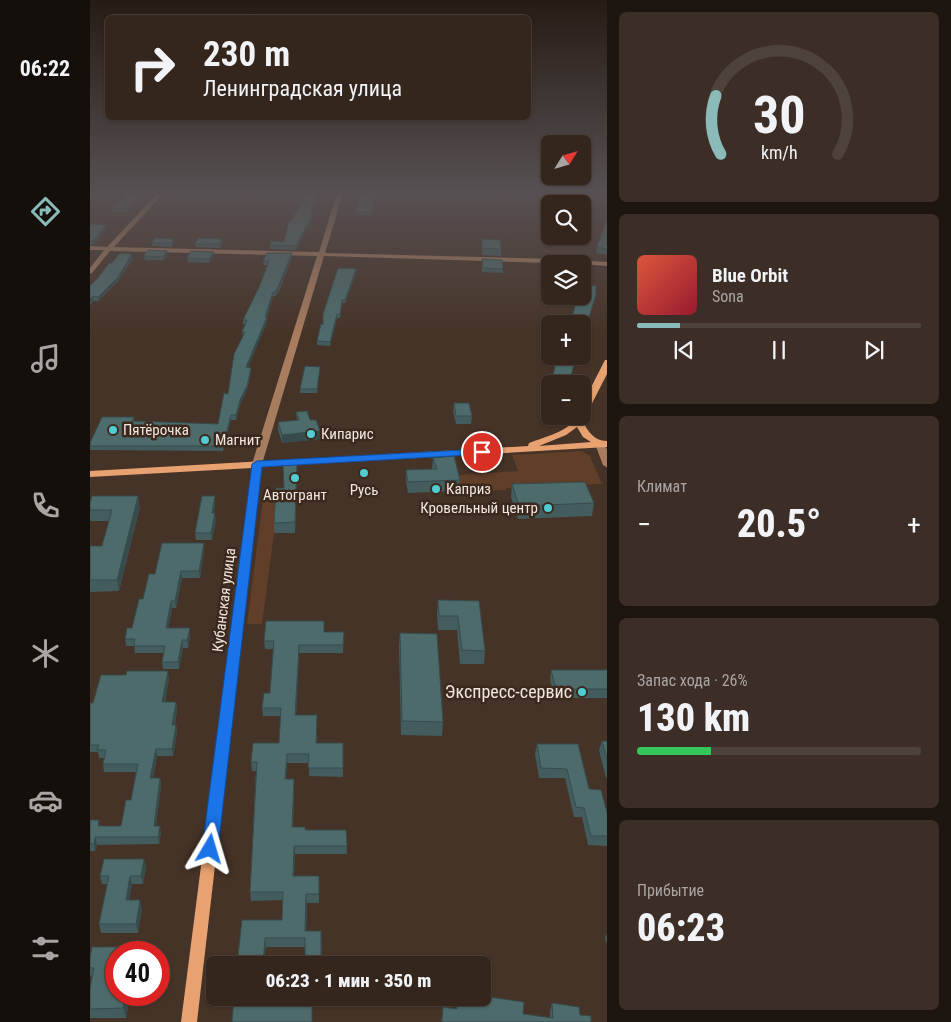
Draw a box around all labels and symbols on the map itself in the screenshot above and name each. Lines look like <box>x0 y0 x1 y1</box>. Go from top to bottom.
north arrow <box>541 135 591 185</box>
place label: Пятёрочка <box>123 421 189 439</box>
marker: Пятёрочка <box>107 424 119 436</box>
place label: Кипарис <box>321 425 374 443</box>
marker: Кипарис <box>305 428 317 440</box>
place label: Магнит <box>215 431 261 449</box>
pin <box>461 431 503 473</box>
marker: Магнит <box>199 434 211 446</box>
marker: Русь <box>358 467 370 479</box>
marker: Автогрант <box>289 472 301 484</box>
place label: Каприз <box>446 480 491 498</box>
place label: Русь <box>350 481 378 499</box>
marker: Каприз <box>430 483 442 495</box>
place label: Автогрант <box>263 486 327 504</box>
place label: Кровельный центр <box>420 499 538 517</box>
marker: Кровельный центр <box>542 502 554 514</box>
street label: Кубанская улица <box>209 547 239 653</box>
place label: Экспресс-сервис <box>445 681 572 702</box>
marker: Экспресс-сервис <box>576 686 588 698</box>
position arrow <box>183 822 235 874</box>
speed limit sign: 40 <box>105 941 170 1006</box>

